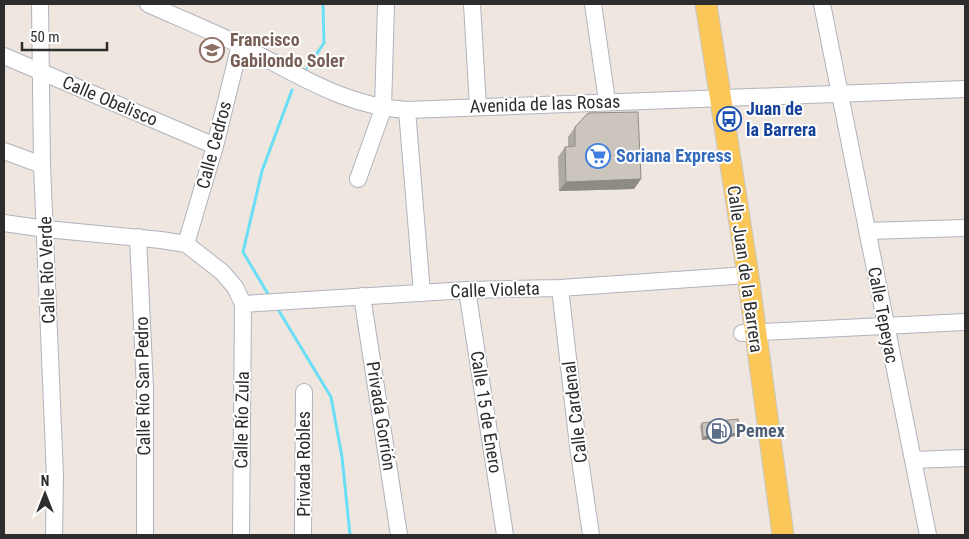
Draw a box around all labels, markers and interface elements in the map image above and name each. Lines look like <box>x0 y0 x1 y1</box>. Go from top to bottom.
scale bar <box>22 20 108 52</box>
text: 50 m <box>30 28 60 46</box>
place label: Francisco Gabilondo Soler <box>230 29 345 71</box>
school or university icon: Francisco Gabilondo Soler <box>199 37 225 63</box>
street label: Calle Obelisco <box>59 71 161 130</box>
street label: Avenida de las Rosas <box>469 90 621 117</box>
place label: Juan de la Barrera <box>746 98 816 140</box>
street label: Calle Cedros <box>192 99 235 191</box>
bus stop icon: Juan de la Barrera <box>716 106 742 132</box>
supermarket icon: Soriana Express <box>585 143 611 169</box>
place label: Soriana Express <box>616 145 732 166</box>
street label: Calle Juan de la Barrera <box>723 184 768 354</box>
street label: Calle Río Verde <box>34 216 59 324</box>
street label: Calle Tepeyac <box>864 265 903 365</box>
street label: Calle Violeta <box>450 277 540 302</box>
street label: Calle Río San Pedro <box>131 316 154 456</box>
street label: Calle 15 de Enero <box>466 349 507 475</box>
street label: Privada Gorrión <box>363 360 400 472</box>
street label: Calle Cardenal <box>558 360 591 464</box>
street label: Calle Río Zula <box>230 371 253 469</box>
street label: Privada Robles <box>293 411 314 517</box>
fuel station icon: Pemex <box>706 418 732 444</box>
place label: Pemex <box>736 420 785 441</box>
north arrow <box>20 469 70 519</box>
text: N <box>41 473 49 489</box>

